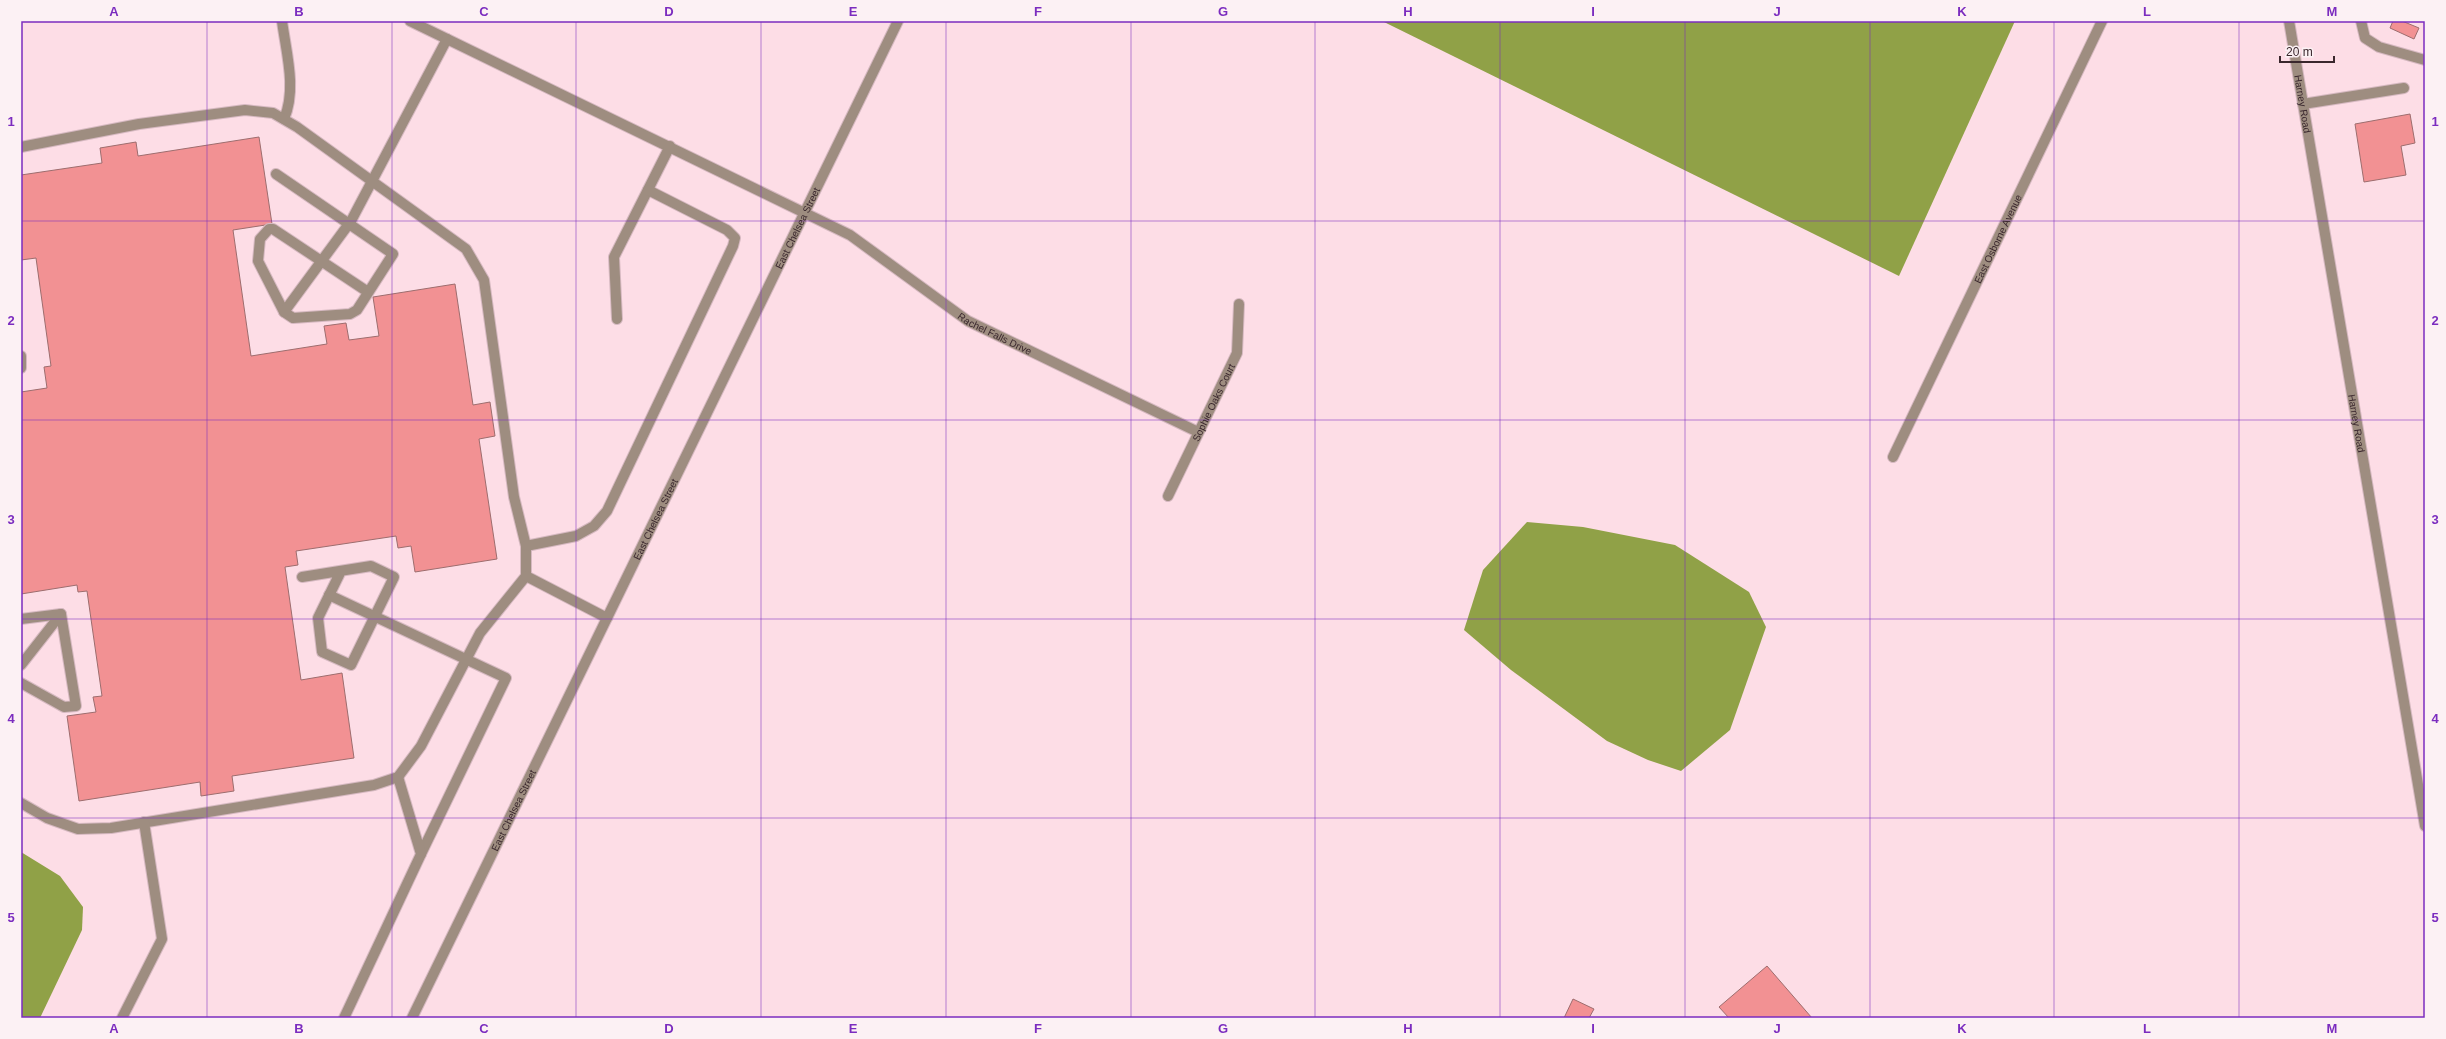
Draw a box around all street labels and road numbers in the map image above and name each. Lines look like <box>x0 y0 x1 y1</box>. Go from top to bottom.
street label: Harney Road <box>2293 74 2313 134</box>
street label: East Chelsea Street <box>773 185 822 270</box>
street label: East Osborne Avenue <box>1972 192 2024 285</box>
street label: Rachel Falls Drive <box>956 310 1034 357</box>
street label: Sophie Oaks Court <box>1190 362 1237 443</box>
street label: Harney Road <box>2347 393 2367 453</box>
street label: East Chelsea Street <box>631 477 680 562</box>
street label: East Chelsea Street <box>489 768 538 853</box>

